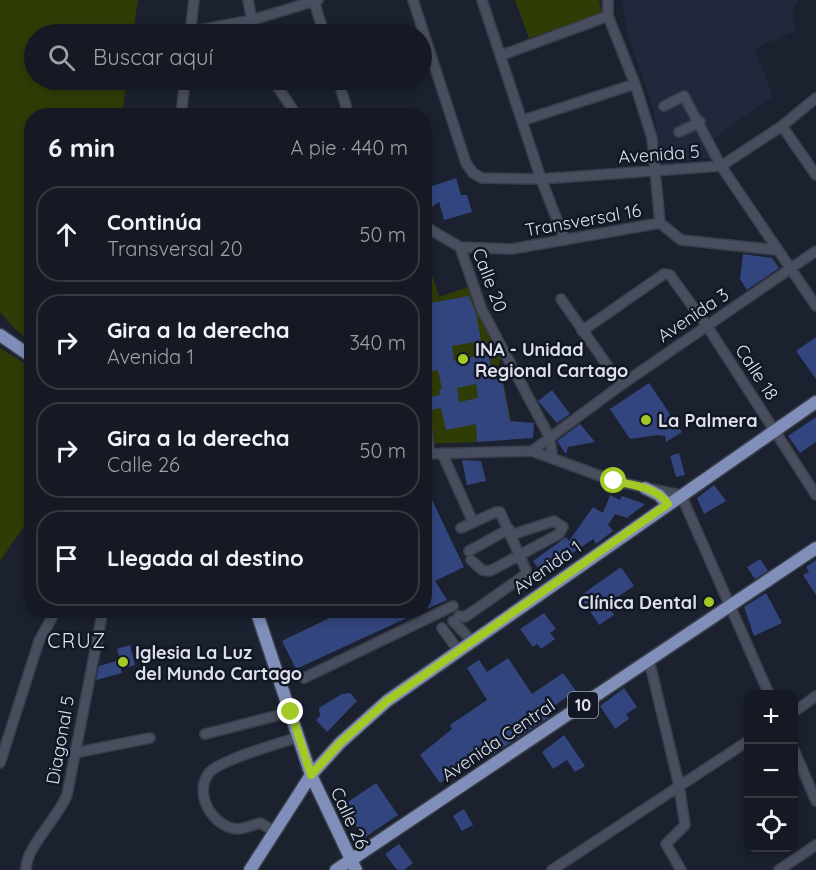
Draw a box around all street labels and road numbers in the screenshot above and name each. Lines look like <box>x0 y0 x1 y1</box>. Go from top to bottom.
street label: Avenida 5 <box>618 140 700 168</box>
street label: Transversal 16 <box>523 198 643 242</box>
street label: Calle 20 <box>467 245 513 315</box>
street label: Avenida 3 <box>653 283 733 347</box>
street label: Calle 18 <box>730 340 784 404</box>
street label: Avenida 1 <box>508 535 586 599</box>
road number: 10 <box>568 692 598 718</box>
street label: Diagonal 5 <box>41 694 79 786</box>
street label: Avenida Central <box>437 694 559 786</box>
street label: Calle 26 <box>326 783 374 853</box>

